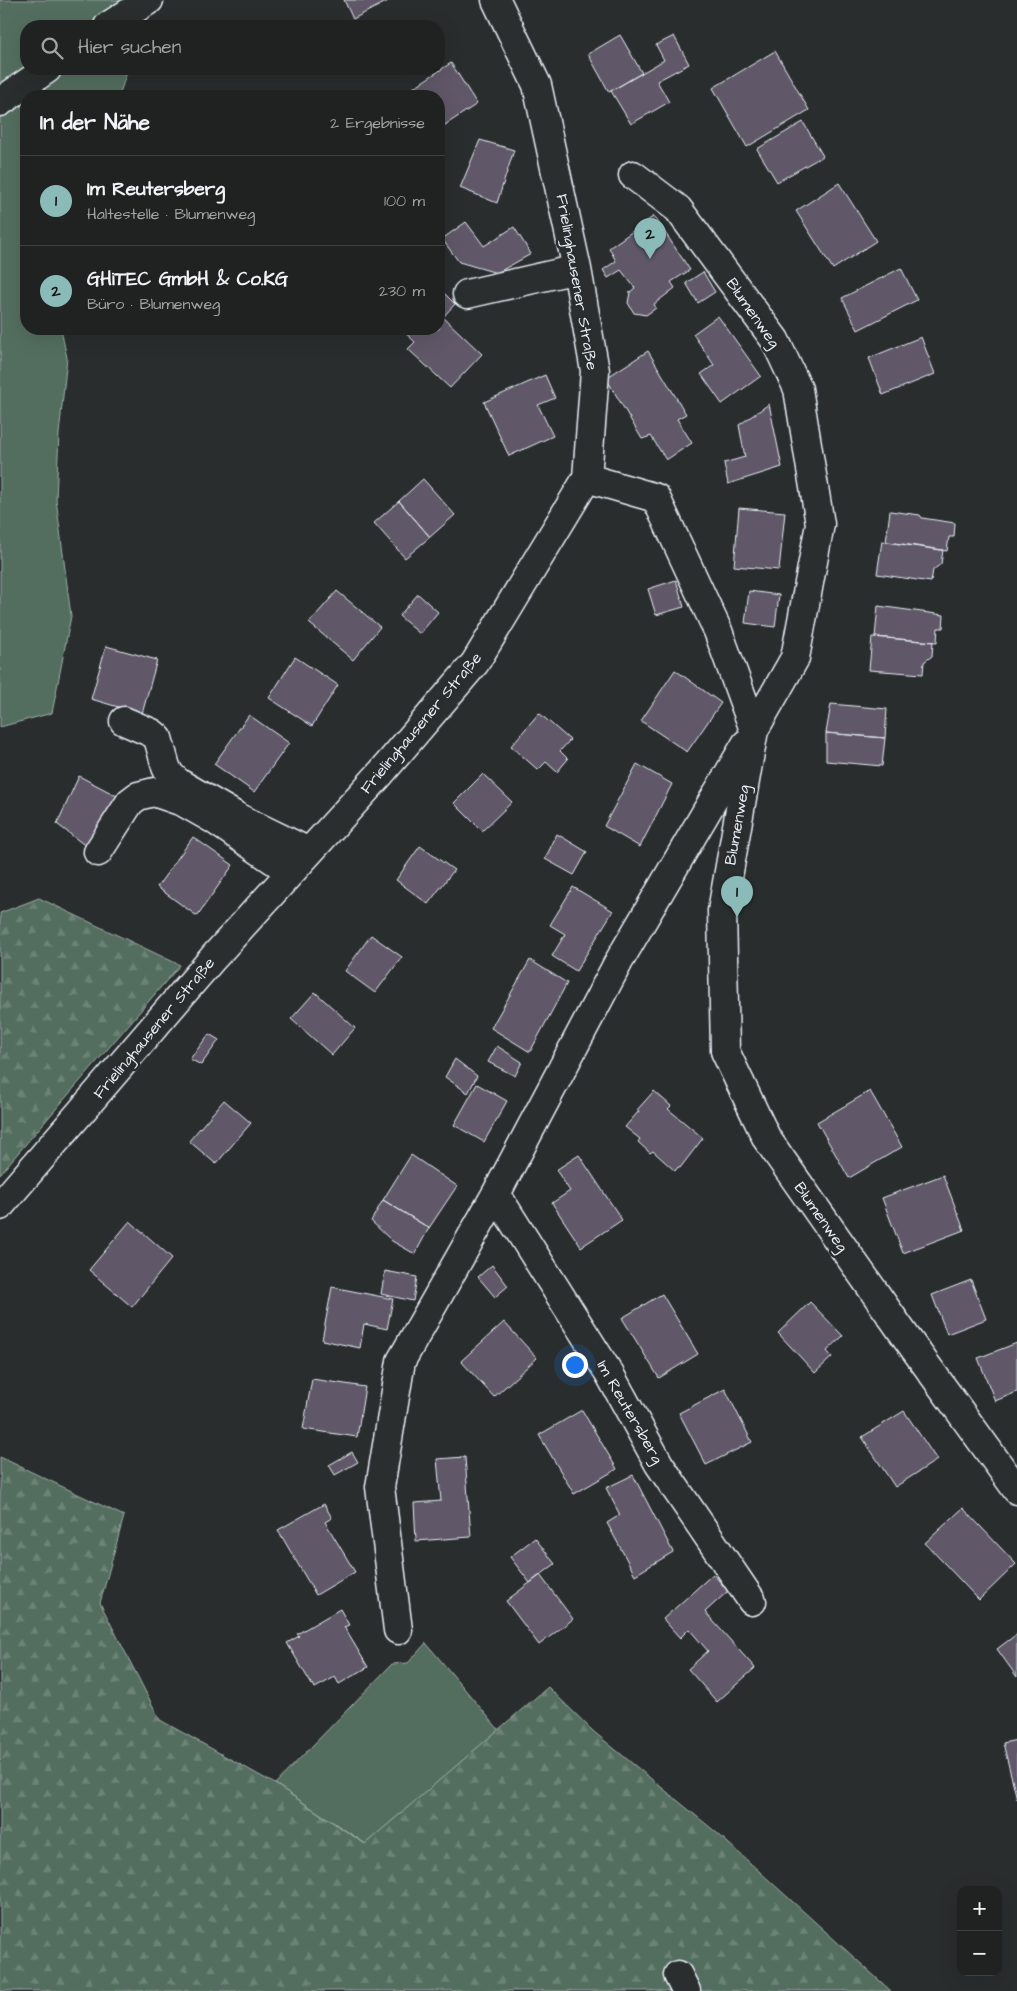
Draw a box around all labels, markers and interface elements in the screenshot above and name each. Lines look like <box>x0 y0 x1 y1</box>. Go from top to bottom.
search box <box>20 20 445 75</box>
icon: search <box>38 34 66 62</box>
text: Hier suchen <box>78 34 181 61</box>
text: In der Nähe <box>40 108 150 137</box>
text: 2 Ergebnisse <box>330 112 425 134</box>
text: Im Reutersberg <box>87 176 225 203</box>
text: 1 <box>55 190 57 212</box>
text: 100 m <box>384 190 425 212</box>
street label: Frielinghausener Straße <box>550 192 603 372</box>
text: Haltestelle · Blumenweg <box>87 203 255 225</box>
pin: 2 <box>634 218 666 259</box>
text: GHiTEC GmbH & Co.KG <box>87 266 288 293</box>
street label: Blumenweg <box>720 274 785 353</box>
text: 2 <box>51 280 61 302</box>
text: 230 m <box>379 280 425 302</box>
text: Büro · Blumenweg <box>87 293 220 315</box>
street label: Frielinghausener Straße <box>355 647 488 799</box>
street label: Blumenweg <box>719 783 756 867</box>
pin: 1 <box>721 876 753 917</box>
street label: Frielinghausener Straße <box>88 952 221 1104</box>
street label: Blumenweg <box>788 1178 853 1257</box>
your location <box>562 1352 588 1378</box>
street label: Im Reutersberg <box>591 1356 669 1468</box>
map controls <box>957 1886 1002 1976</box>
button: + <box>957 1886 1002 1931</box>
button: − <box>957 1931 1002 1976</box>

